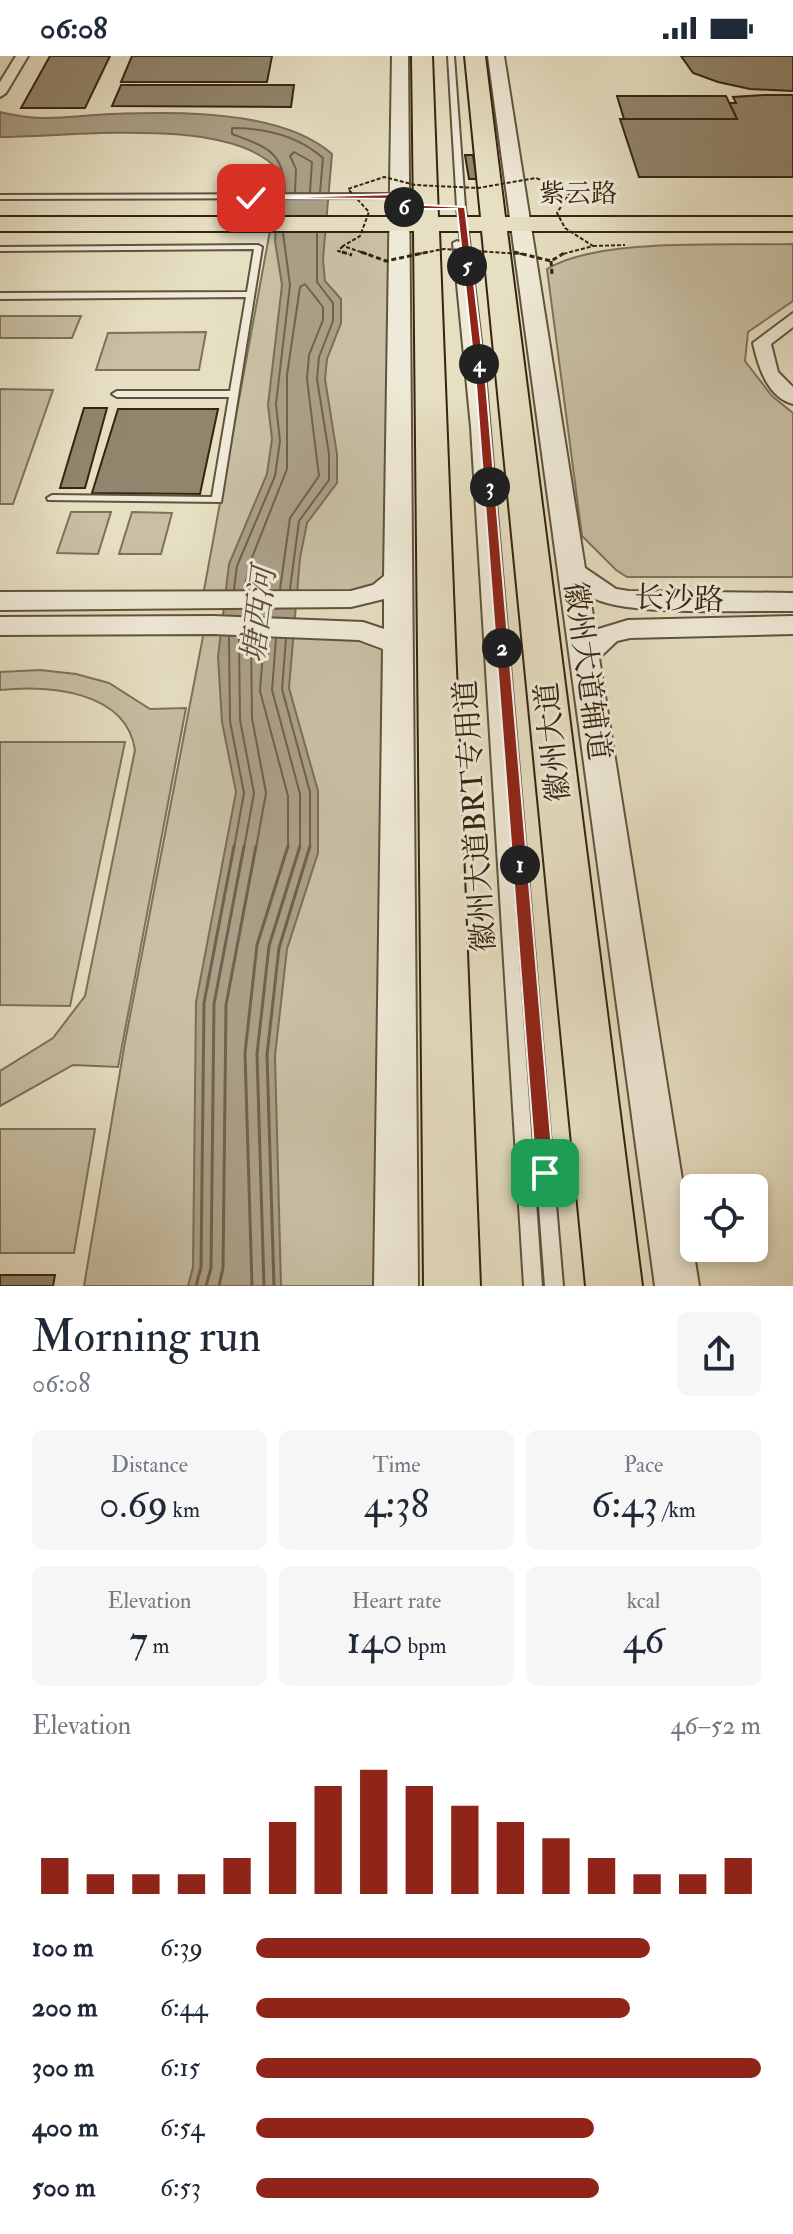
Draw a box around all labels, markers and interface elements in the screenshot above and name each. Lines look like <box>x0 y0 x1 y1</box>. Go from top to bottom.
text: 06:08 <box>40 10 107 47</box>
pin <box>217 164 285 232</box>
icon: check <box>229 176 273 220</box>
street label: 紫云路 <box>539 178 617 210</box>
pin: 6 <box>384 187 424 227</box>
text: 6 <box>398 193 410 221</box>
pin: 5 <box>447 246 487 286</box>
text: 5 <box>462 252 472 280</box>
pin: 4 <box>459 344 499 384</box>
text: 4 <box>473 350 485 378</box>
pin: 3 <box>470 467 510 507</box>
text: 3 <box>486 473 494 501</box>
water label: 塘西河 <box>233 560 285 665</box>
street label: 徽州大道辅道 <box>556 579 618 763</box>
street label: 长沙路 <box>633 579 725 619</box>
pin: 2 <box>482 628 522 668</box>
text: 2 <box>496 634 508 662</box>
street label: 徽州大道BRT专用道 <box>447 679 503 953</box>
street label: 徽州大道 <box>528 680 578 804</box>
pin: 1 <box>500 845 540 885</box>
text: 1 <box>516 851 524 879</box>
pin <box>511 1139 579 1207</box>
icon: arrive <box>523 1151 567 1195</box>
map controls <box>680 1174 768 1262</box>
button: locate <box>680 1174 768 1262</box>
text: Morning run <box>32 1310 261 1365</box>
button: share <box>677 1312 761 1396</box>
text: 06:08 <box>32 1368 90 1400</box>
text: Distance <box>111 1451 188 1479</box>
text: Time <box>372 1451 421 1479</box>
text: Pace <box>624 1451 663 1479</box>
text: 0.69 <box>99 1479 168 1530</box>
text: 4:38 <box>364 1479 429 1530</box>
text: 6:43 <box>591 1479 658 1530</box>
text: km <box>168 1496 200 1524</box>
text: /km <box>658 1496 696 1524</box>
text: Elevation <box>108 1587 191 1615</box>
text: Heart rate <box>352 1587 441 1615</box>
text: kcal <box>627 1587 660 1615</box>
text: 7 <box>129 1615 148 1666</box>
text: 140 <box>347 1615 403 1666</box>
text: 46 <box>623 1615 664 1666</box>
text: m <box>148 1632 170 1660</box>
text: bpm <box>403 1632 446 1660</box>
text: Elevation <box>32 1710 131 1742</box>
text: 46–52 m <box>671 1710 761 1742</box>
text: 100 m <box>32 1932 93 1964</box>
text: 6:39 <box>160 1932 203 1964</box>
text: 200 m <box>32 1992 97 2024</box>
text: 6:44 <box>160 1992 208 2024</box>
text: 300 m <box>32 2052 94 2084</box>
text: 6:15 <box>160 2052 200 2084</box>
text: 400 m <box>32 2112 98 2144</box>
text: 6:54 <box>160 2112 204 2144</box>
text: 500 m <box>32 2172 96 2204</box>
text: 6:53 <box>160 2172 201 2204</box>

